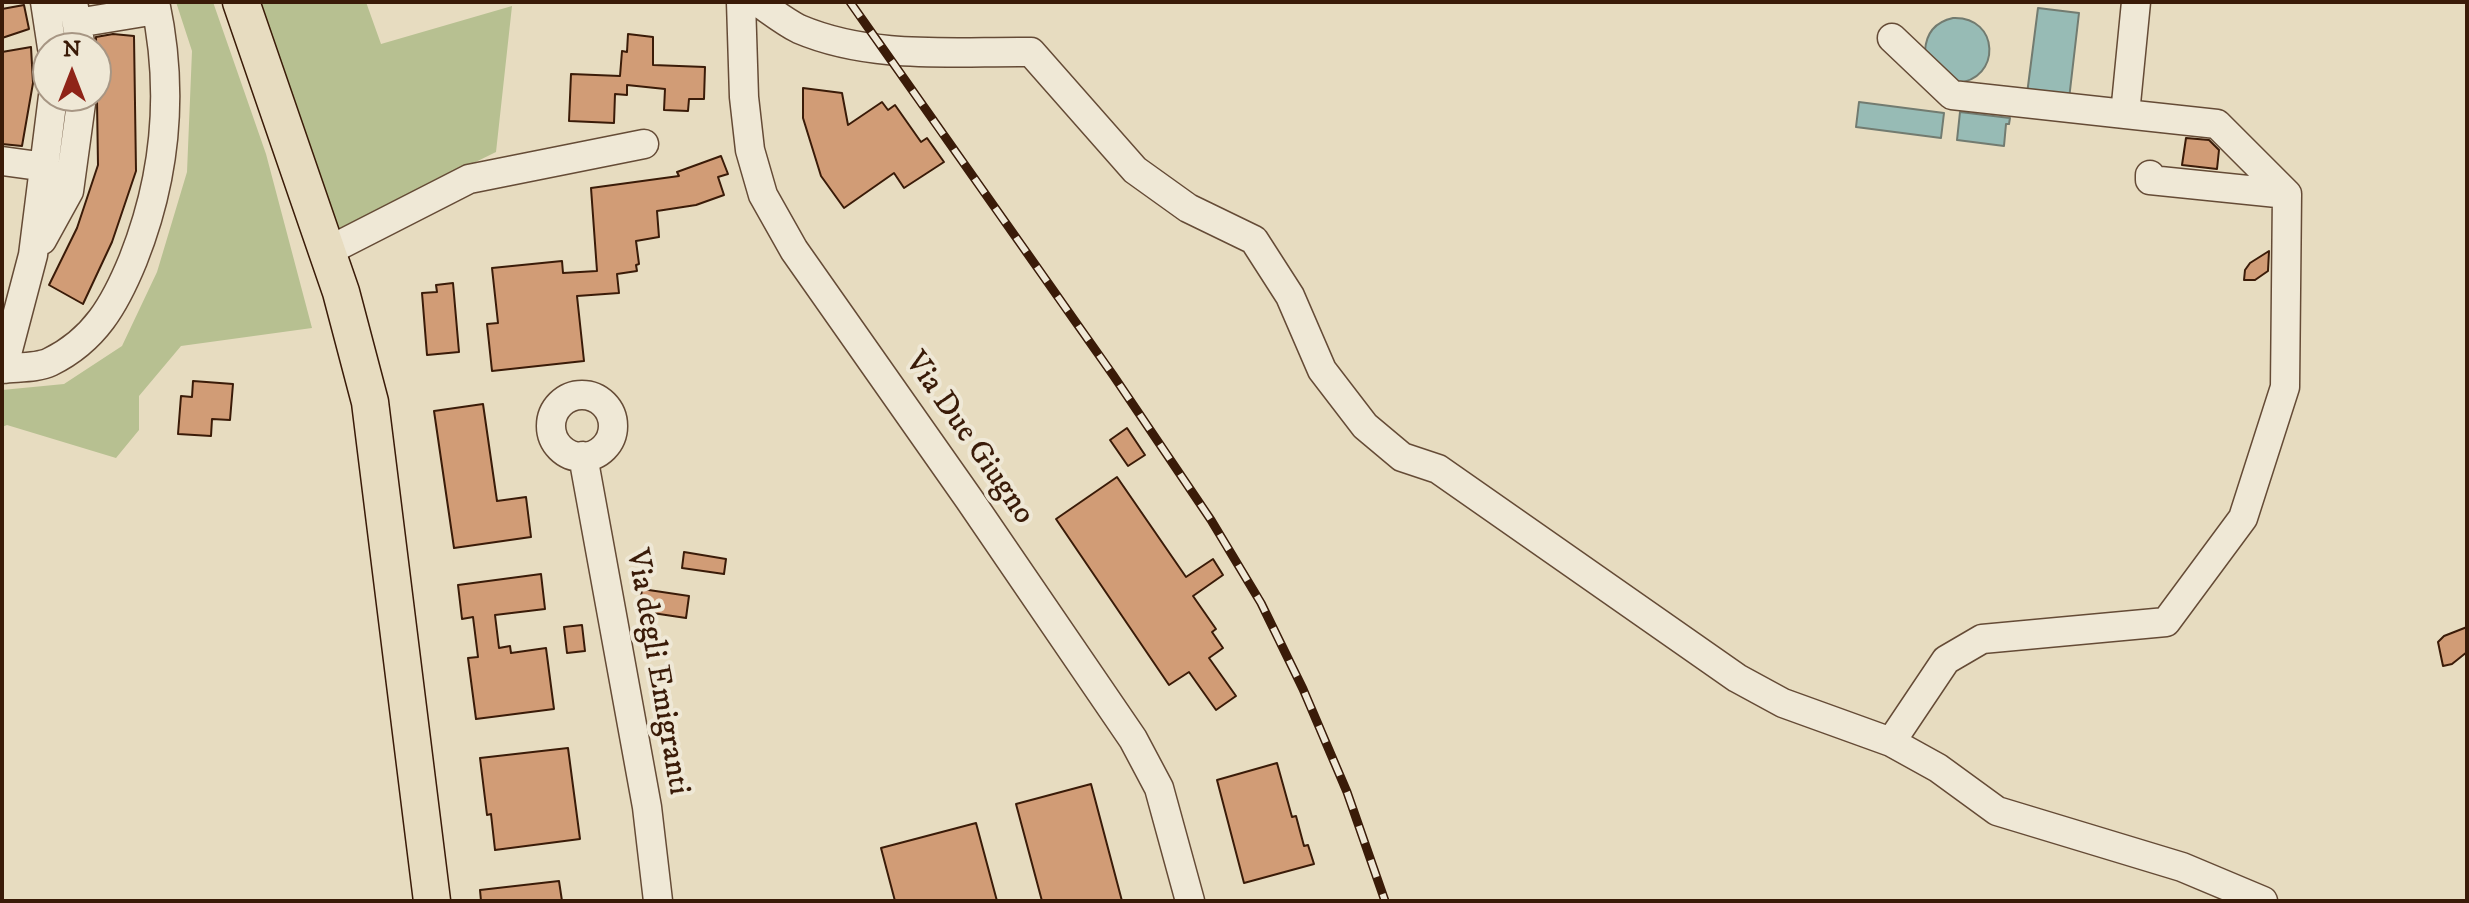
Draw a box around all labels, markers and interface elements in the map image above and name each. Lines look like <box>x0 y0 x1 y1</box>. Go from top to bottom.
north arrow <box>32 32 112 112</box>
text: N <box>63 36 81 63</box>
street label: Via Due Giugno <box>894 345 1042 533</box>
street label: Via degli Emigranti <box>615 546 697 798</box>

